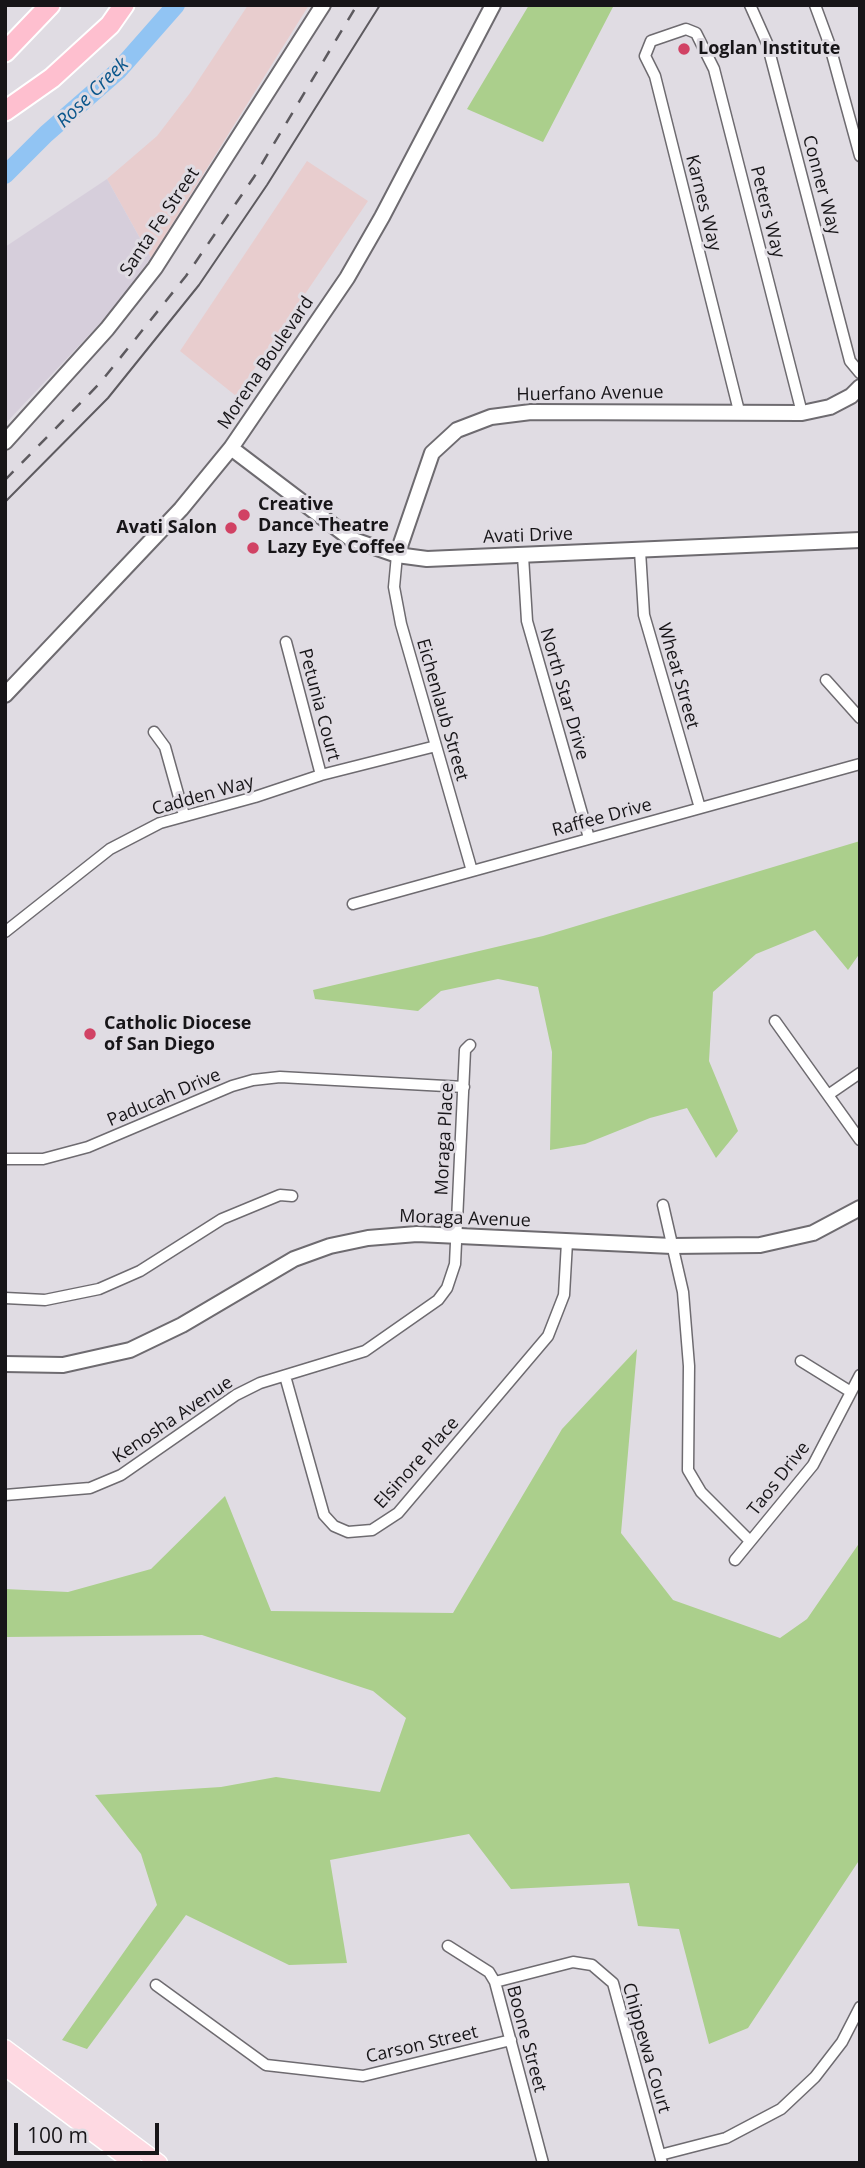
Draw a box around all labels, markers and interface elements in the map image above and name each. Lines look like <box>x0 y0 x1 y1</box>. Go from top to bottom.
place label: Loglan Institute <box>698 38 840 60</box>
marker: Loglan Institute <box>676 41 692 57</box>
water label: Rose Creek <box>52 53 134 133</box>
street label: Conner Way <box>797 133 845 237</box>
street label: Karnes Way <box>681 153 725 253</box>
street label: Santa Fe Street <box>116 164 204 280</box>
street label: Peters Way <box>745 164 789 260</box>
street label: Morena Boulevard <box>214 292 318 434</box>
street label: Huerfano Avenue <box>516 382 664 406</box>
place label: Creative Dance Theatre <box>258 494 389 536</box>
marker: Creative Dance Theatre <box>236 507 252 523</box>
place label: Avati Salon <box>116 517 217 539</box>
marker: Avati Salon <box>223 520 239 536</box>
street label: Avati Drive <box>483 524 573 548</box>
place label: Lazy Eye Coffee <box>267 537 405 559</box>
marker: Lazy Eye Coffee <box>245 540 261 556</box>
street label: Wheat Street <box>653 621 703 731</box>
street label: North Star Drive <box>535 626 593 762</box>
street label: Eichenlaub Street <box>411 636 473 784</box>
street label: Petunia Court <box>294 646 344 764</box>
street label: Cadden Way <box>150 771 256 821</box>
street label: Raffee Drive <box>550 794 654 842</box>
place label: Catholic Diocese of San Diego <box>104 1013 251 1056</box>
marker: Catholic Diocese of San Diego <box>82 1026 98 1042</box>
street label: Paducah Drive <box>104 1064 224 1132</box>
street label: Moraga Place <box>431 1082 459 1196</box>
street label: Moraga Avenue <box>399 1206 531 1232</box>
street label: Kenosha Avenue <box>109 1372 237 1468</box>
street label: Elsinore Place <box>370 1413 464 1513</box>
street label: Taos Drive <box>743 1438 815 1520</box>
street label: Chippewa Court <box>617 1980 675 2116</box>
street label: Boone Street <box>501 1983 551 2095</box>
street label: Carson Street <box>364 2022 480 2068</box>
scale bar <box>18 2108 163 2152</box>
text: 100 m <box>27 2121 88 2149</box>

